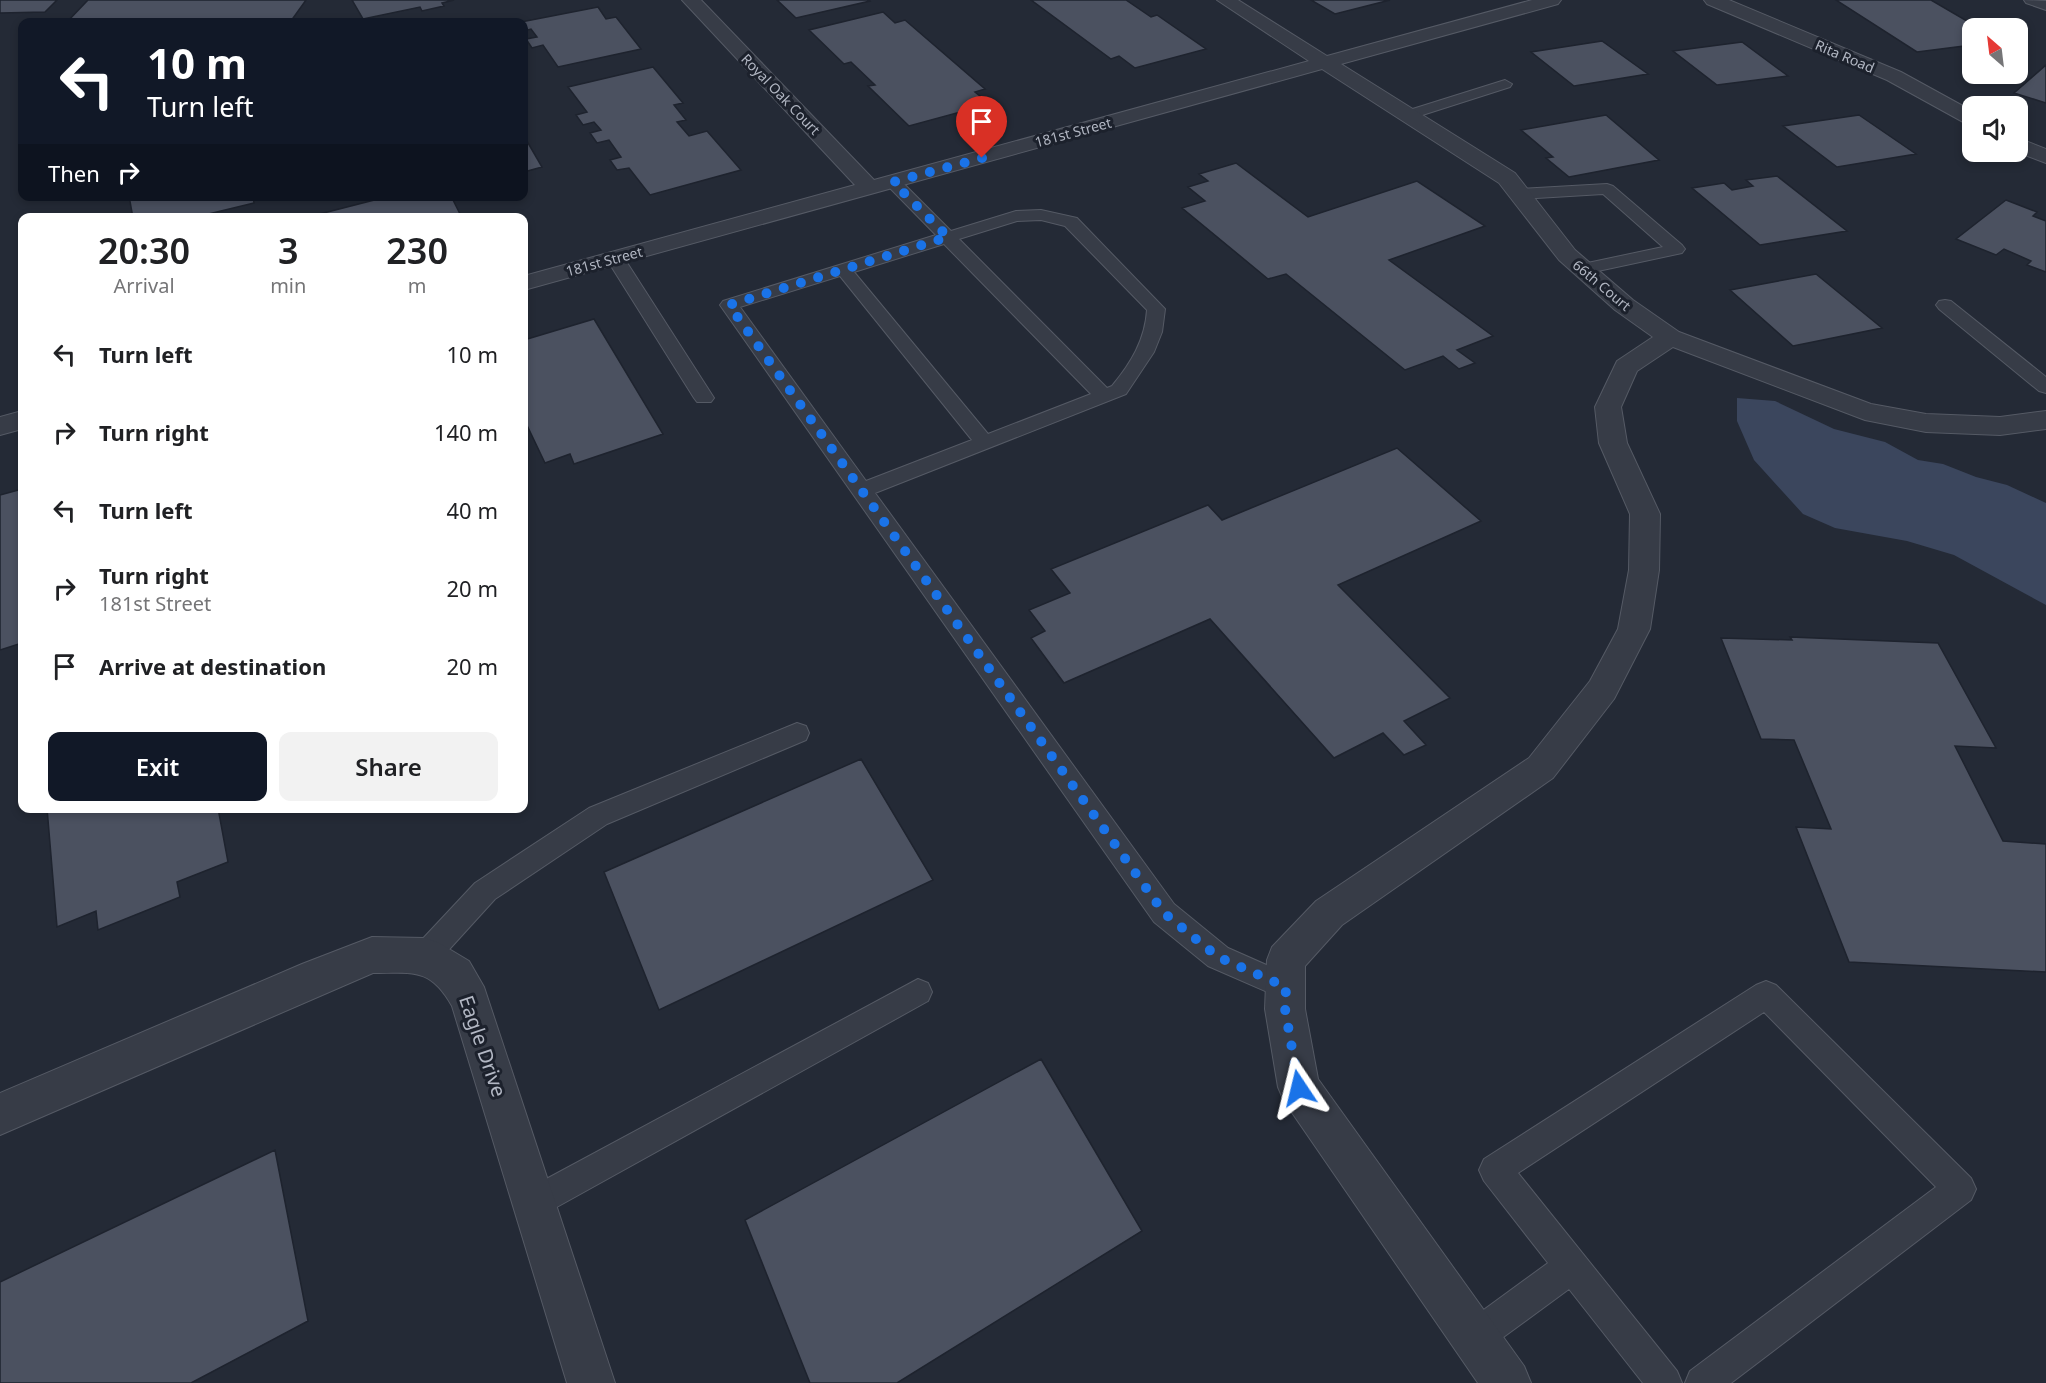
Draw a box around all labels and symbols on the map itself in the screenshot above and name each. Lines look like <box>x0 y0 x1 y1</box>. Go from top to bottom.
north arrow <box>1962 18 2028 84</box>
street label: Rita Road <box>1813 35 1877 77</box>
street label: Royal Oak Court <box>737 49 825 139</box>
pin <box>956 96 1007 158</box>
street label: 181st Street <box>1033 113 1113 151</box>
street label: 181st Street <box>564 242 644 280</box>
street label: 66th Court <box>1569 255 1635 315</box>
street label: Eagle Drive <box>453 992 513 1100</box>
position arrow <box>1267 1056 1331 1120</box>

